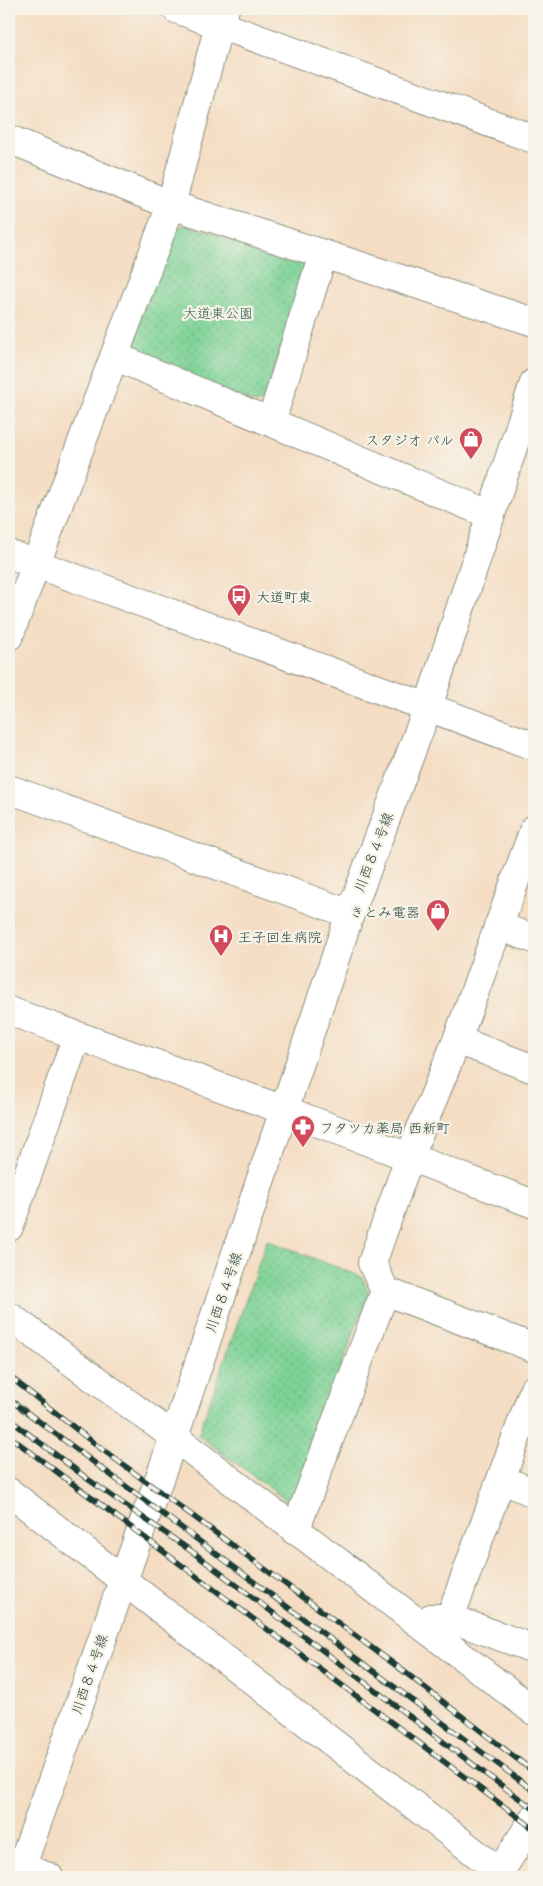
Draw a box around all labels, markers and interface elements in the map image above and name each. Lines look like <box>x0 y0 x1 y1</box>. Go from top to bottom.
park label: 大道東公園 <box>183 303 253 322</box>
shop icon: スタジオ パル <box>458 426 484 460</box>
place label: スタジオ パル <box>365 430 454 449</box>
bus stop icon: 大道町東 <box>226 583 252 617</box>
place label: 大道町東 <box>256 587 312 606</box>
street label: 川西８４号線 <box>349 809 397 895</box>
shop icon: きとみ電器 <box>425 898 451 932</box>
place label: きとみ電器 <box>350 902 420 921</box>
hospital icon: 王子回生病院 <box>208 923 234 957</box>
place label: 王子回生病院 <box>238 927 322 946</box>
pharmacy icon: フタツカ薬局 西新町 <box>290 1114 316 1148</box>
place label: フタツカ薬局 西新町 <box>320 1118 450 1137</box>
street label: 川西８４号線 <box>200 1249 246 1335</box>
street label: 川西８４号線 <box>66 1631 112 1717</box>

